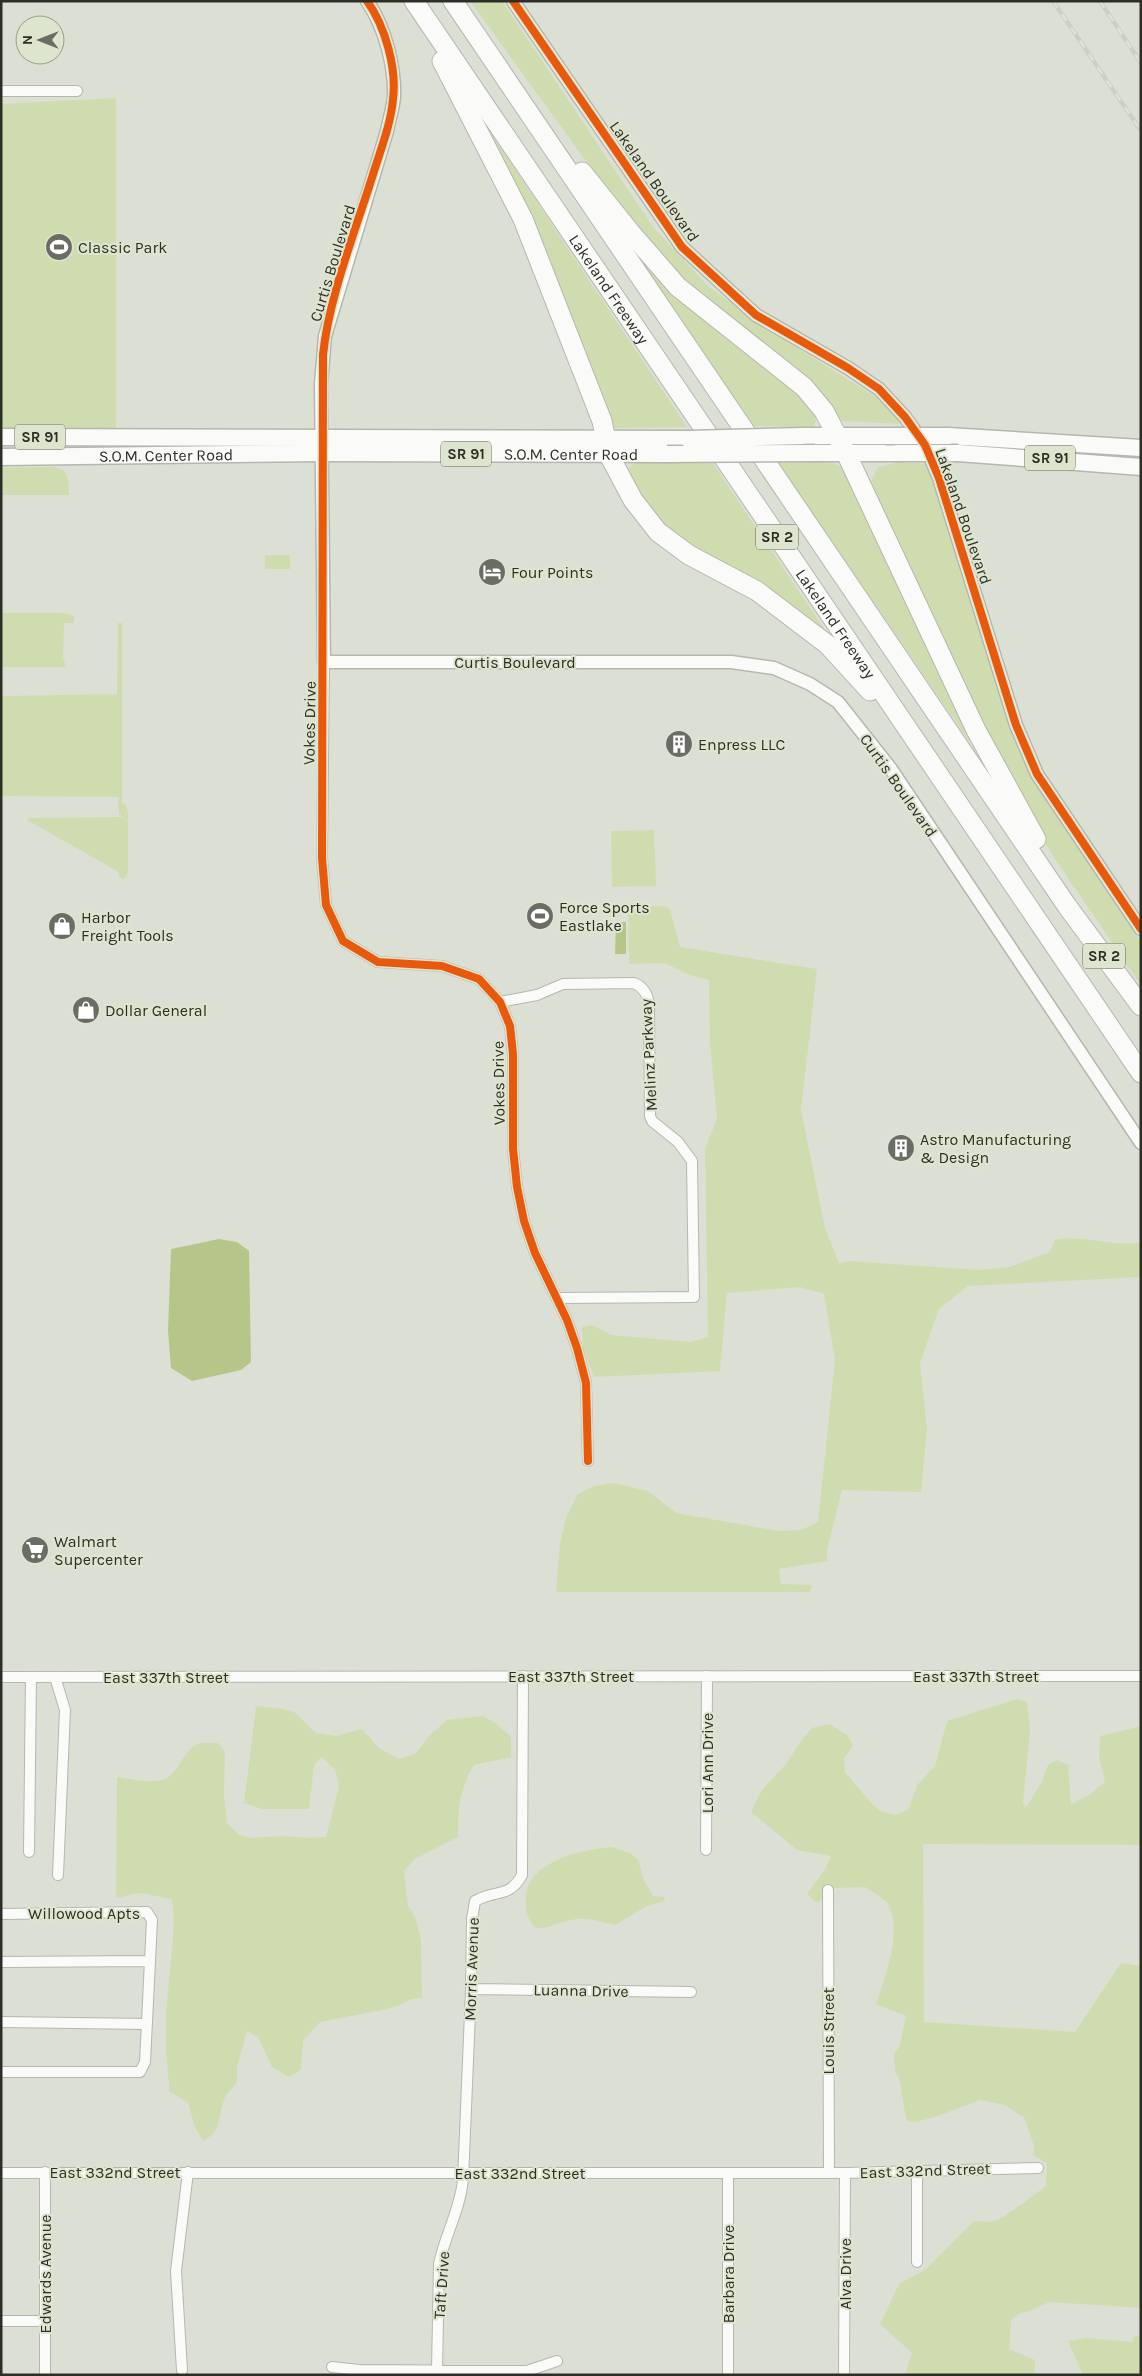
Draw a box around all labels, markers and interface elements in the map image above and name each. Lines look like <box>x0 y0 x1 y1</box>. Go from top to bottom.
north arrow <box>15 15 65 65</box>
text: N <box>19 35 36 45</box>
street label: Lakeland Boulevard <box>606 117 703 245</box>
street label: Curtis Boulevard <box>306 202 359 324</box>
street label: Lakeland Freeway <box>565 231 653 348</box>
sports icon: Classic Park <box>44 232 74 262</box>
place label: Classic Park <box>78 238 167 257</box>
road number: SR 91 <box>15 424 65 450</box>
road number: SR 91 <box>441 442 491 466</box>
street label: S.O.M. Center Road <box>99 445 233 466</box>
street label: S.O.M. Center Road <box>504 445 638 464</box>
street label: Lakeland Boulevard <box>931 445 996 587</box>
road number: SR 91 <box>1025 446 1075 470</box>
road number: SR 2 <box>756 524 798 550</box>
hotel icon: Four Points <box>477 557 507 587</box>
place label: Four Points <box>511 563 593 582</box>
street label: Lakeland Freeway <box>792 565 880 683</box>
street label: Curtis Boulevard <box>454 653 576 672</box>
street label: Vokes Drive <box>299 681 320 765</box>
building icon: Enpress LLC <box>664 729 694 759</box>
street label: Curtis Boulevard <box>856 730 941 840</box>
place label: Enpress LLC <box>698 735 786 754</box>
place label: Force Sports Eastlake <box>559 898 650 935</box>
sports icon: Force Sports Eastlake <box>525 901 555 931</box>
place label: Harbor Freight Tools <box>81 908 174 945</box>
shop icon: Harbor Freight Tools <box>47 911 77 941</box>
road number: SR 2 <box>1083 944 1125 968</box>
shop icon: Dollar General <box>71 995 101 1025</box>
street label: Melinz Parkway <box>636 998 661 1112</box>
place label: Dollar General <box>105 1001 207 1020</box>
street label: Vokes Drive <box>488 1041 509 1125</box>
place label: Astro Manufacturing & Design <box>920 1130 1071 1167</box>
building icon: Astro Manufacturing & Design <box>886 1133 916 1163</box>
place label: Walmart Supercenter <box>54 1532 143 1569</box>
supermarket icon: Walmart Supercenter <box>20 1535 50 1565</box>
street label: East 337th Street <box>508 1667 634 1686</box>
street label: East 337th Street <box>913 1667 1039 1686</box>
street label: East 337th Street <box>103 1668 229 1687</box>
street label: Lori Ann Drive <box>698 1713 717 1813</box>
street label: Willowood Apts <box>28 1904 140 1923</box>
street label: Morris Avenue <box>460 1917 483 2021</box>
street label: Luanna Drive <box>533 1980 629 2001</box>
street label: Louis Street <box>819 1988 838 2074</box>
street label: East 332nd Street <box>859 2159 991 2182</box>
street label: East 332nd Street <box>49 2163 181 2182</box>
street label: East 332nd Street <box>454 2164 586 2183</box>
street label: Edwards Avenue <box>36 2215 55 2334</box>
street label: Barbara Drive <box>719 2225 738 2323</box>
street label: Alva Drive <box>836 2238 855 2310</box>
street label: Taft Drive <box>430 2250 453 2320</box>

